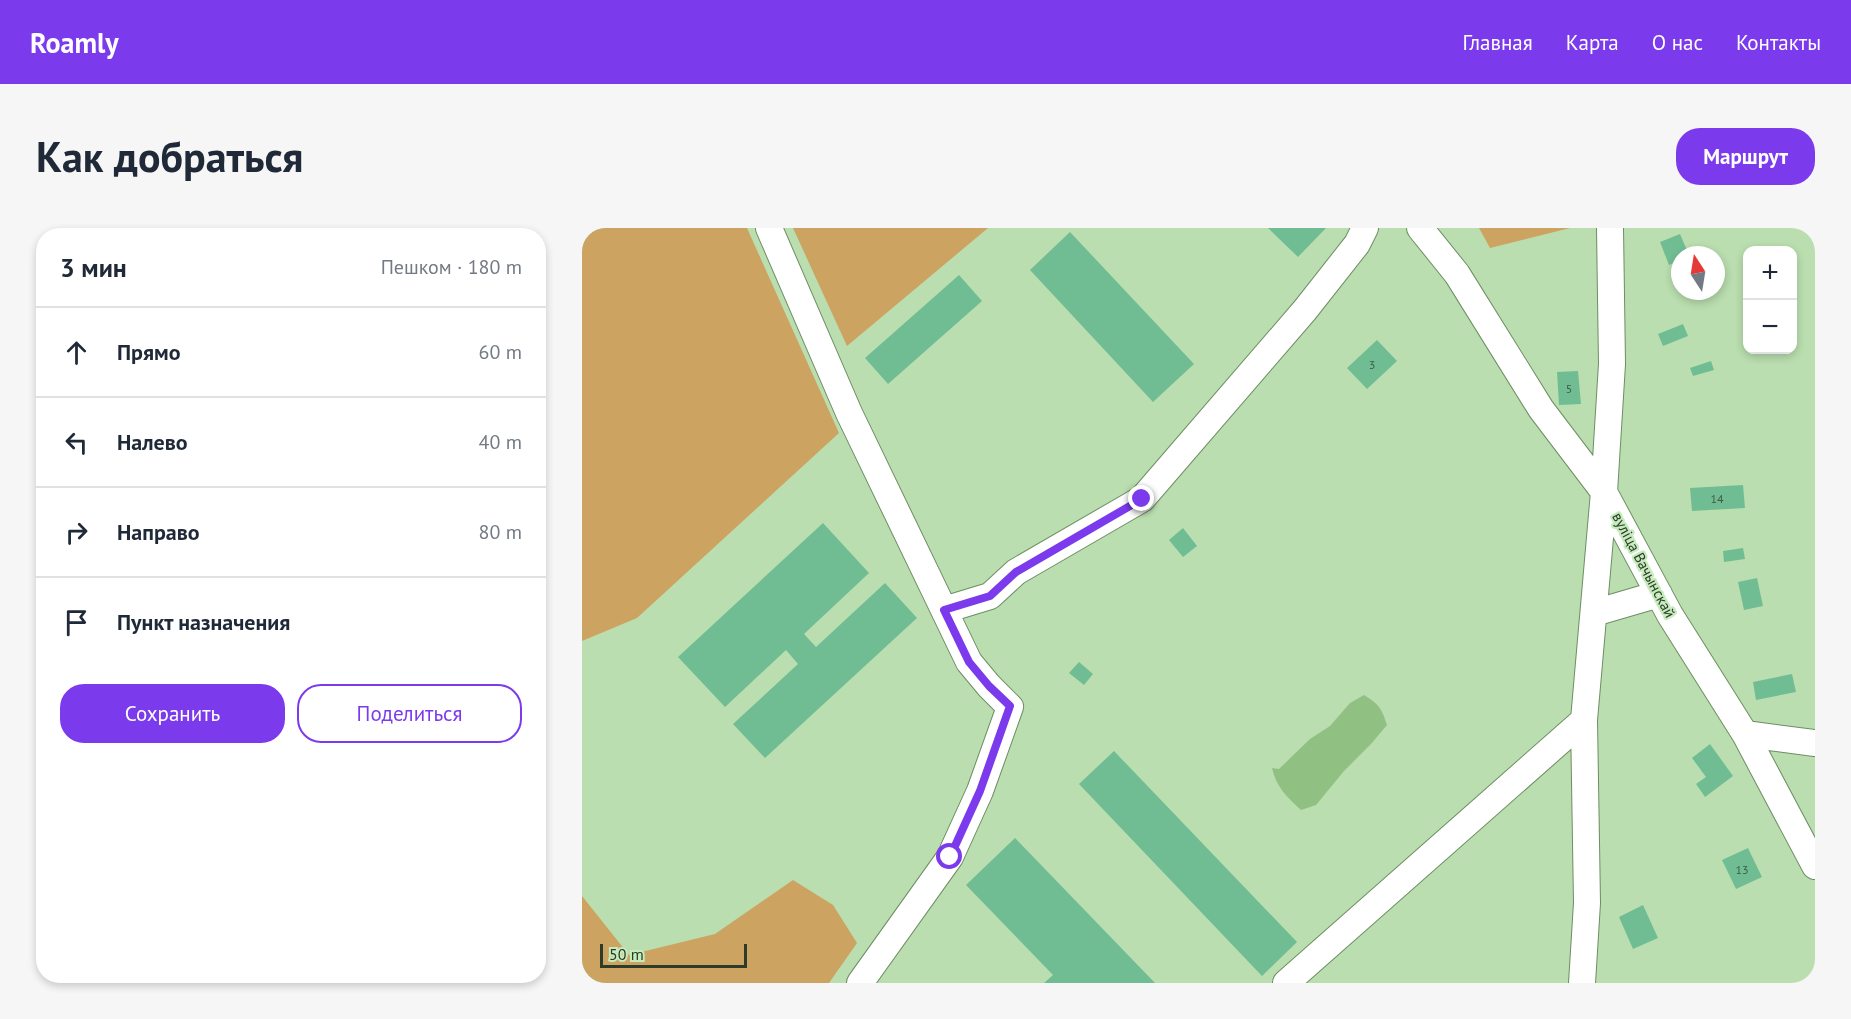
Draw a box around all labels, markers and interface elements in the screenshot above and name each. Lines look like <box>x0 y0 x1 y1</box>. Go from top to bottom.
text: Roamly <box>30 24 119 61</box>
text: Главная <box>1462 29 1533 56</box>
text: Карта <box>1566 29 1619 56</box>
text: О нас <box>1652 29 1703 56</box>
text: Контакты <box>1736 29 1821 56</box>
button: Маршрут <box>1676 128 1815 185</box>
text: Как добраться <box>36 129 303 184</box>
north arrow <box>1671 246 1725 300</box>
map controls <box>1743 246 1797 354</box>
button: + <box>1743 246 1797 300</box>
text: 3 мин <box>60 251 127 284</box>
text: Пешком · 180 m <box>381 254 522 280</box>
button: − <box>1743 300 1797 354</box>
icon: ahead <box>60 336 93 369</box>
text: Прямо <box>117 338 180 366</box>
text: 60 m <box>479 339 522 365</box>
house number: 3 <box>1369 357 1375 372</box>
house number: 5 <box>1566 381 1572 396</box>
icon: left <box>60 426 93 459</box>
text: Налево <box>117 428 188 456</box>
text: 40 m <box>479 429 522 455</box>
route end <box>1128 485 1154 511</box>
house number: 14 <box>1710 491 1724 506</box>
street label: вуліца Вачынскай <box>1608 509 1680 621</box>
icon: right <box>60 516 93 549</box>
text: Направо <box>117 518 200 546</box>
text: 80 m <box>479 519 522 545</box>
icon: arrive <box>60 606 93 639</box>
text: Пункт назначения <box>117 608 290 636</box>
button: Сохранить <box>60 684 285 743</box>
button: Поделиться <box>297 684 522 743</box>
route start <box>936 843 962 869</box>
house number: 13 <box>1735 862 1749 877</box>
scale bar <box>600 941 747 968</box>
text: 50 m <box>609 944 644 964</box>

